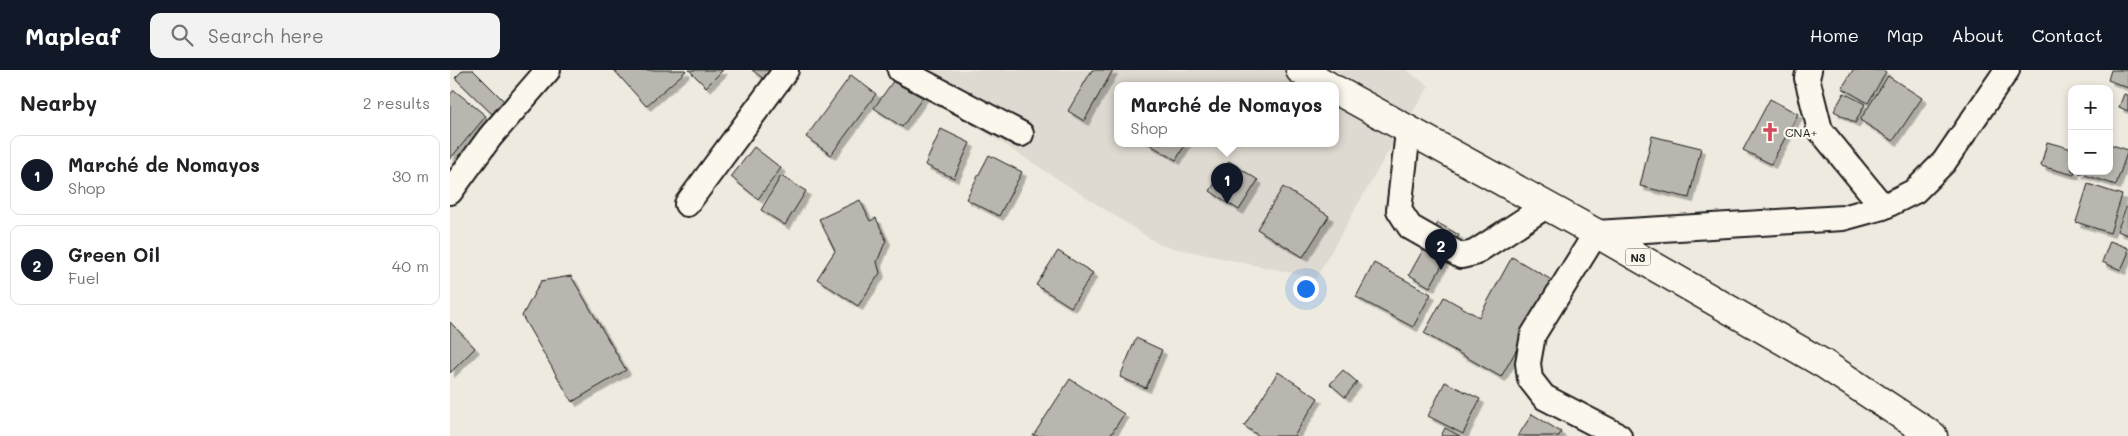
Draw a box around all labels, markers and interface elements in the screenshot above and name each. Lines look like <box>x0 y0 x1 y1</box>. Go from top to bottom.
search box <box>150 13 500 58</box>
text: Mapleaf <box>25 20 120 51</box>
icon: search <box>168 21 196 49</box>
text: Search here <box>208 23 324 48</box>
text: Home <box>1810 23 1859 47</box>
text: Map <box>1887 23 1923 47</box>
text: About <box>1951 23 2004 47</box>
text: Contact <box>2032 23 2103 47</box>
popup <box>1114 82 1339 147</box>
map controls <box>2068 85 2113 175</box>
button: + <box>2068 85 2113 130</box>
text: Nearby <box>20 89 97 116</box>
text: 2 results <box>363 92 430 113</box>
text: Marché de Nomayos <box>1131 92 1322 117</box>
text: Shop <box>1131 117 1168 138</box>
church icon: CNA+ <box>1759 121 1781 143</box>
place label: CNA+ <box>1785 124 1817 140</box>
button: − <box>2068 130 2113 175</box>
text: Marché de Nomayos <box>68 152 260 177</box>
pin: 1 <box>1211 163 1243 204</box>
text: 1 <box>33 165 41 186</box>
text: 30 m <box>392 165 429 186</box>
text: Shop <box>68 177 105 198</box>
pin: 2 <box>1425 229 1457 270</box>
text: Green Oil <box>68 242 160 267</box>
road number: N3 <box>1626 248 1650 266</box>
text: 2 <box>33 255 41 276</box>
text: 40 m <box>392 255 429 276</box>
text: Fuel <box>68 267 100 288</box>
your location <box>1293 276 1319 302</box>

